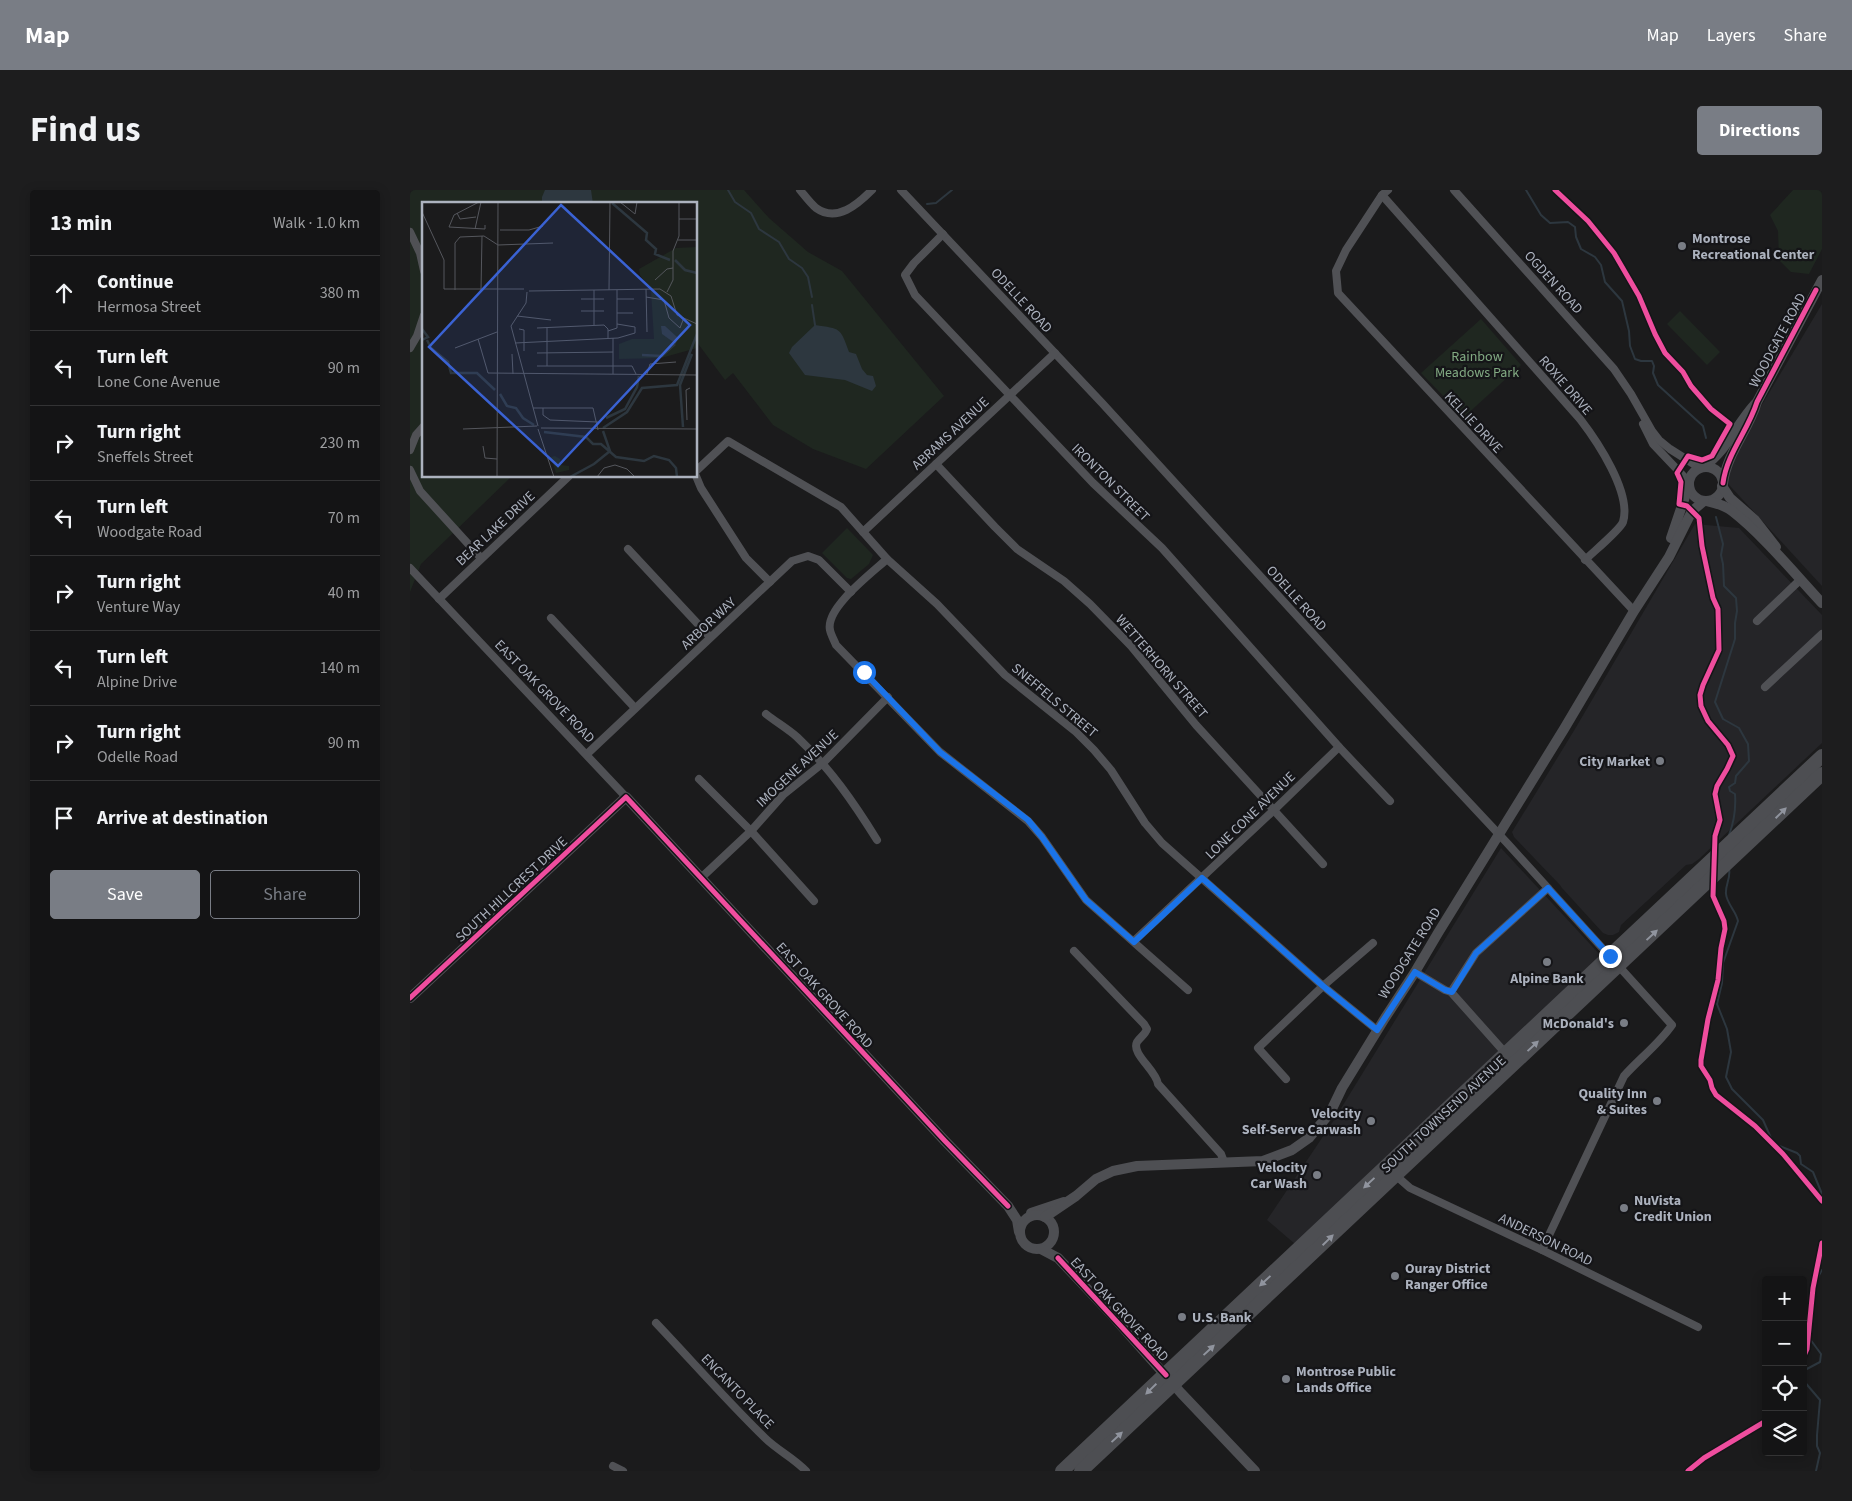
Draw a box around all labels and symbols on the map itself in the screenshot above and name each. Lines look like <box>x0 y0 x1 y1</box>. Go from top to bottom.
inset map <box>422 202 698 478</box>
place label: Montrose Recreational Center <box>1692 229 1815 265</box>
marker: Montrose Recreational Center <box>1676 240 1688 252</box>
street label: OGDEN ROAD <box>1519 247 1587 319</box>
street label: ODELLE ROAD <box>986 264 1057 338</box>
street label: WOODGATE ROAD <box>1745 290 1811 391</box>
park label: Rainbow Meadows Park <box>1435 347 1519 383</box>
street label: ROXIE DRIVE <box>1534 352 1597 420</box>
street label: KELLIE DRIVE <box>1439 387 1507 458</box>
street label: ABRAMS AVENUE <box>908 393 994 475</box>
street label: IRONTON STREET <box>1067 439 1154 527</box>
street label: BEAR LAKE DRIVE <box>452 487 540 571</box>
street label: ODELLE ROAD <box>1261 561 1331 636</box>
street label: ARBOR WAY <box>677 593 741 655</box>
street label: WETTERHORN STREET <box>1110 610 1212 723</box>
street label: EAST OAK GROVE ROAD <box>490 636 599 748</box>
street label: SNEFFELS STREET <box>1007 659 1102 743</box>
route start <box>853 661 876 684</box>
street label: IMOGENE AVENUE <box>752 725 843 812</box>
place label: City Market <box>1579 752 1651 772</box>
marker: City Market <box>1654 755 1666 767</box>
street label: LONE CONE AVENUE <box>1201 767 1300 864</box>
one-way arrow <box>1774 807 1786 819</box>
street label: SOUTH HILLCREST DRIVE <box>451 832 572 947</box>
street label: WOODGATE ROAD <box>1374 904 1446 1003</box>
one-way arrow <box>1645 929 1657 941</box>
street label: EAST OAK GROVE ROAD <box>771 938 877 1053</box>
route end <box>1599 945 1622 968</box>
marker: Alpine Bank <box>1541 956 1553 968</box>
place label: Alpine Bank <box>1509 969 1584 989</box>
place label: McDonald's <box>1543 1014 1614 1034</box>
marker: McDonald's <box>1618 1017 1630 1029</box>
one-way arrow <box>1526 1040 1538 1052</box>
street label: SOUTH TOWNSEND AVENUE <box>1377 1051 1511 1178</box>
place label: Quality Inn & Suites <box>1579 1084 1647 1120</box>
marker: Quality Inn & Suites <box>1651 1095 1663 1107</box>
place label: Velocity Self-Serve Carwash <box>1242 1104 1362 1140</box>
marker: Velocity Self-Serve Carwash <box>1365 1115 1377 1127</box>
place label: Velocity Car Wash <box>1250 1158 1308 1194</box>
marker: Velocity Car Wash <box>1311 1169 1323 1181</box>
one-way arrow <box>1364 1177 1376 1189</box>
place label: NuVista Credit Union <box>1634 1191 1712 1227</box>
marker: NuVista Credit Union <box>1618 1202 1630 1214</box>
street label: ANDERSON ROAD <box>1495 1208 1596 1271</box>
one-way arrow <box>1321 1234 1333 1246</box>
street label: EAST OAK GROVE ROAD <box>1065 1253 1173 1366</box>
place label: Ouray District Ranger Office <box>1405 1259 1491 1295</box>
marker: Ouray District Ranger Office <box>1389 1270 1401 1282</box>
one-way arrow <box>1259 1275 1271 1287</box>
place label: U.S. Bank <box>1192 1308 1252 1328</box>
marker: U.S. Bank <box>1176 1311 1188 1323</box>
one-way arrow <box>1202 1344 1214 1356</box>
street label: ENCANTO PLACE <box>696 1350 779 1434</box>
place label: Montrose Public Lands Office <box>1296 1362 1396 1398</box>
marker: Montrose Public Lands Office <box>1280 1373 1292 1385</box>
one-way arrow <box>1146 1383 1158 1395</box>
one-way arrow <box>1110 1431 1122 1443</box>

